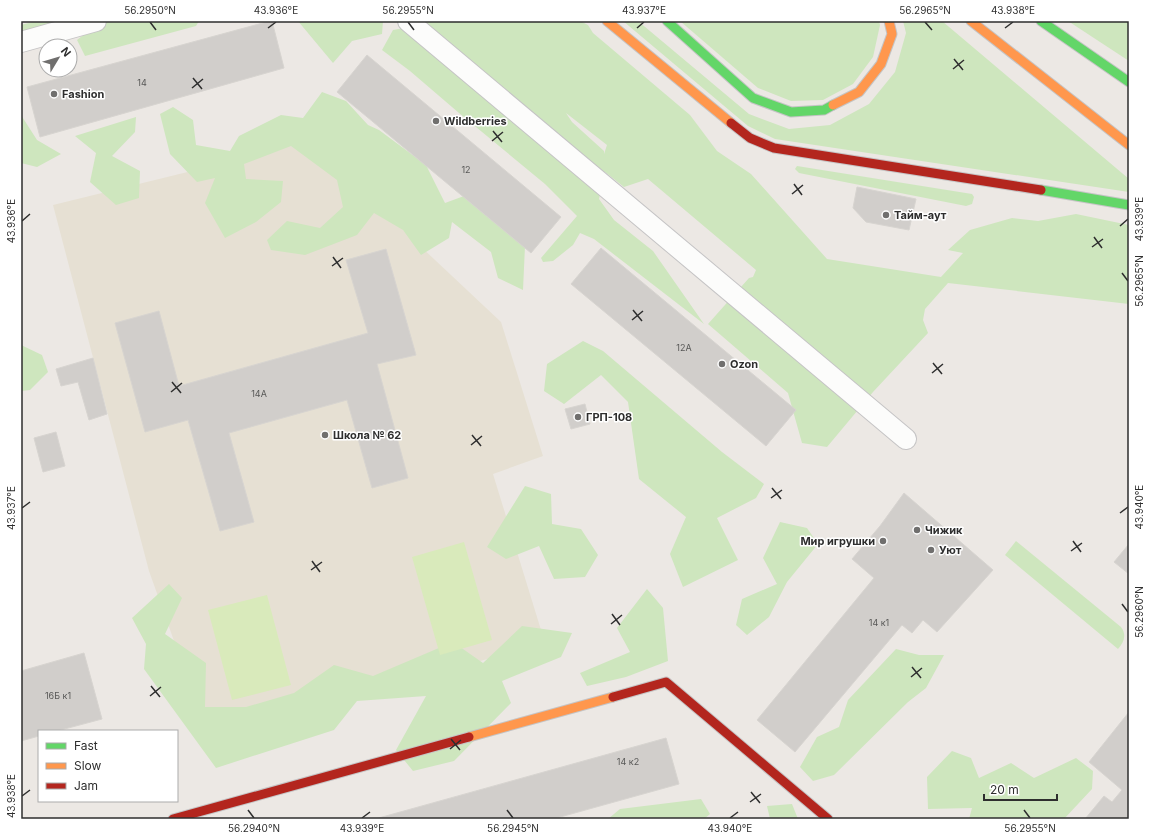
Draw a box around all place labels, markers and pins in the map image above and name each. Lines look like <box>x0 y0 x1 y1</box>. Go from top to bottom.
place label: Fashion <box>62 87 104 101</box>
marker: Fashion <box>49 89 59 99</box>
place label: Wildberries <box>444 114 507 128</box>
marker: Wildberries <box>431 116 441 126</box>
place label: Тайм-аут <box>894 208 947 222</box>
marker: Тайм-аут <box>881 210 891 220</box>
place label: Ozon <box>730 357 758 371</box>
marker: Ozon <box>717 359 727 369</box>
place label: ГРП-108 <box>586 410 632 424</box>
marker: ГРП-108 <box>573 412 583 422</box>
place label: Школа № 62 <box>333 428 401 442</box>
marker: Школа № 62 <box>320 430 330 440</box>
place label: Чижик <box>925 523 963 537</box>
marker: Чижик <box>912 525 922 535</box>
place label: Мир игрушки <box>800 534 875 548</box>
marker: Мир игрушки <box>878 536 888 546</box>
place label: Уют <box>939 543 962 557</box>
marker: Уют <box>926 545 936 555</box>

